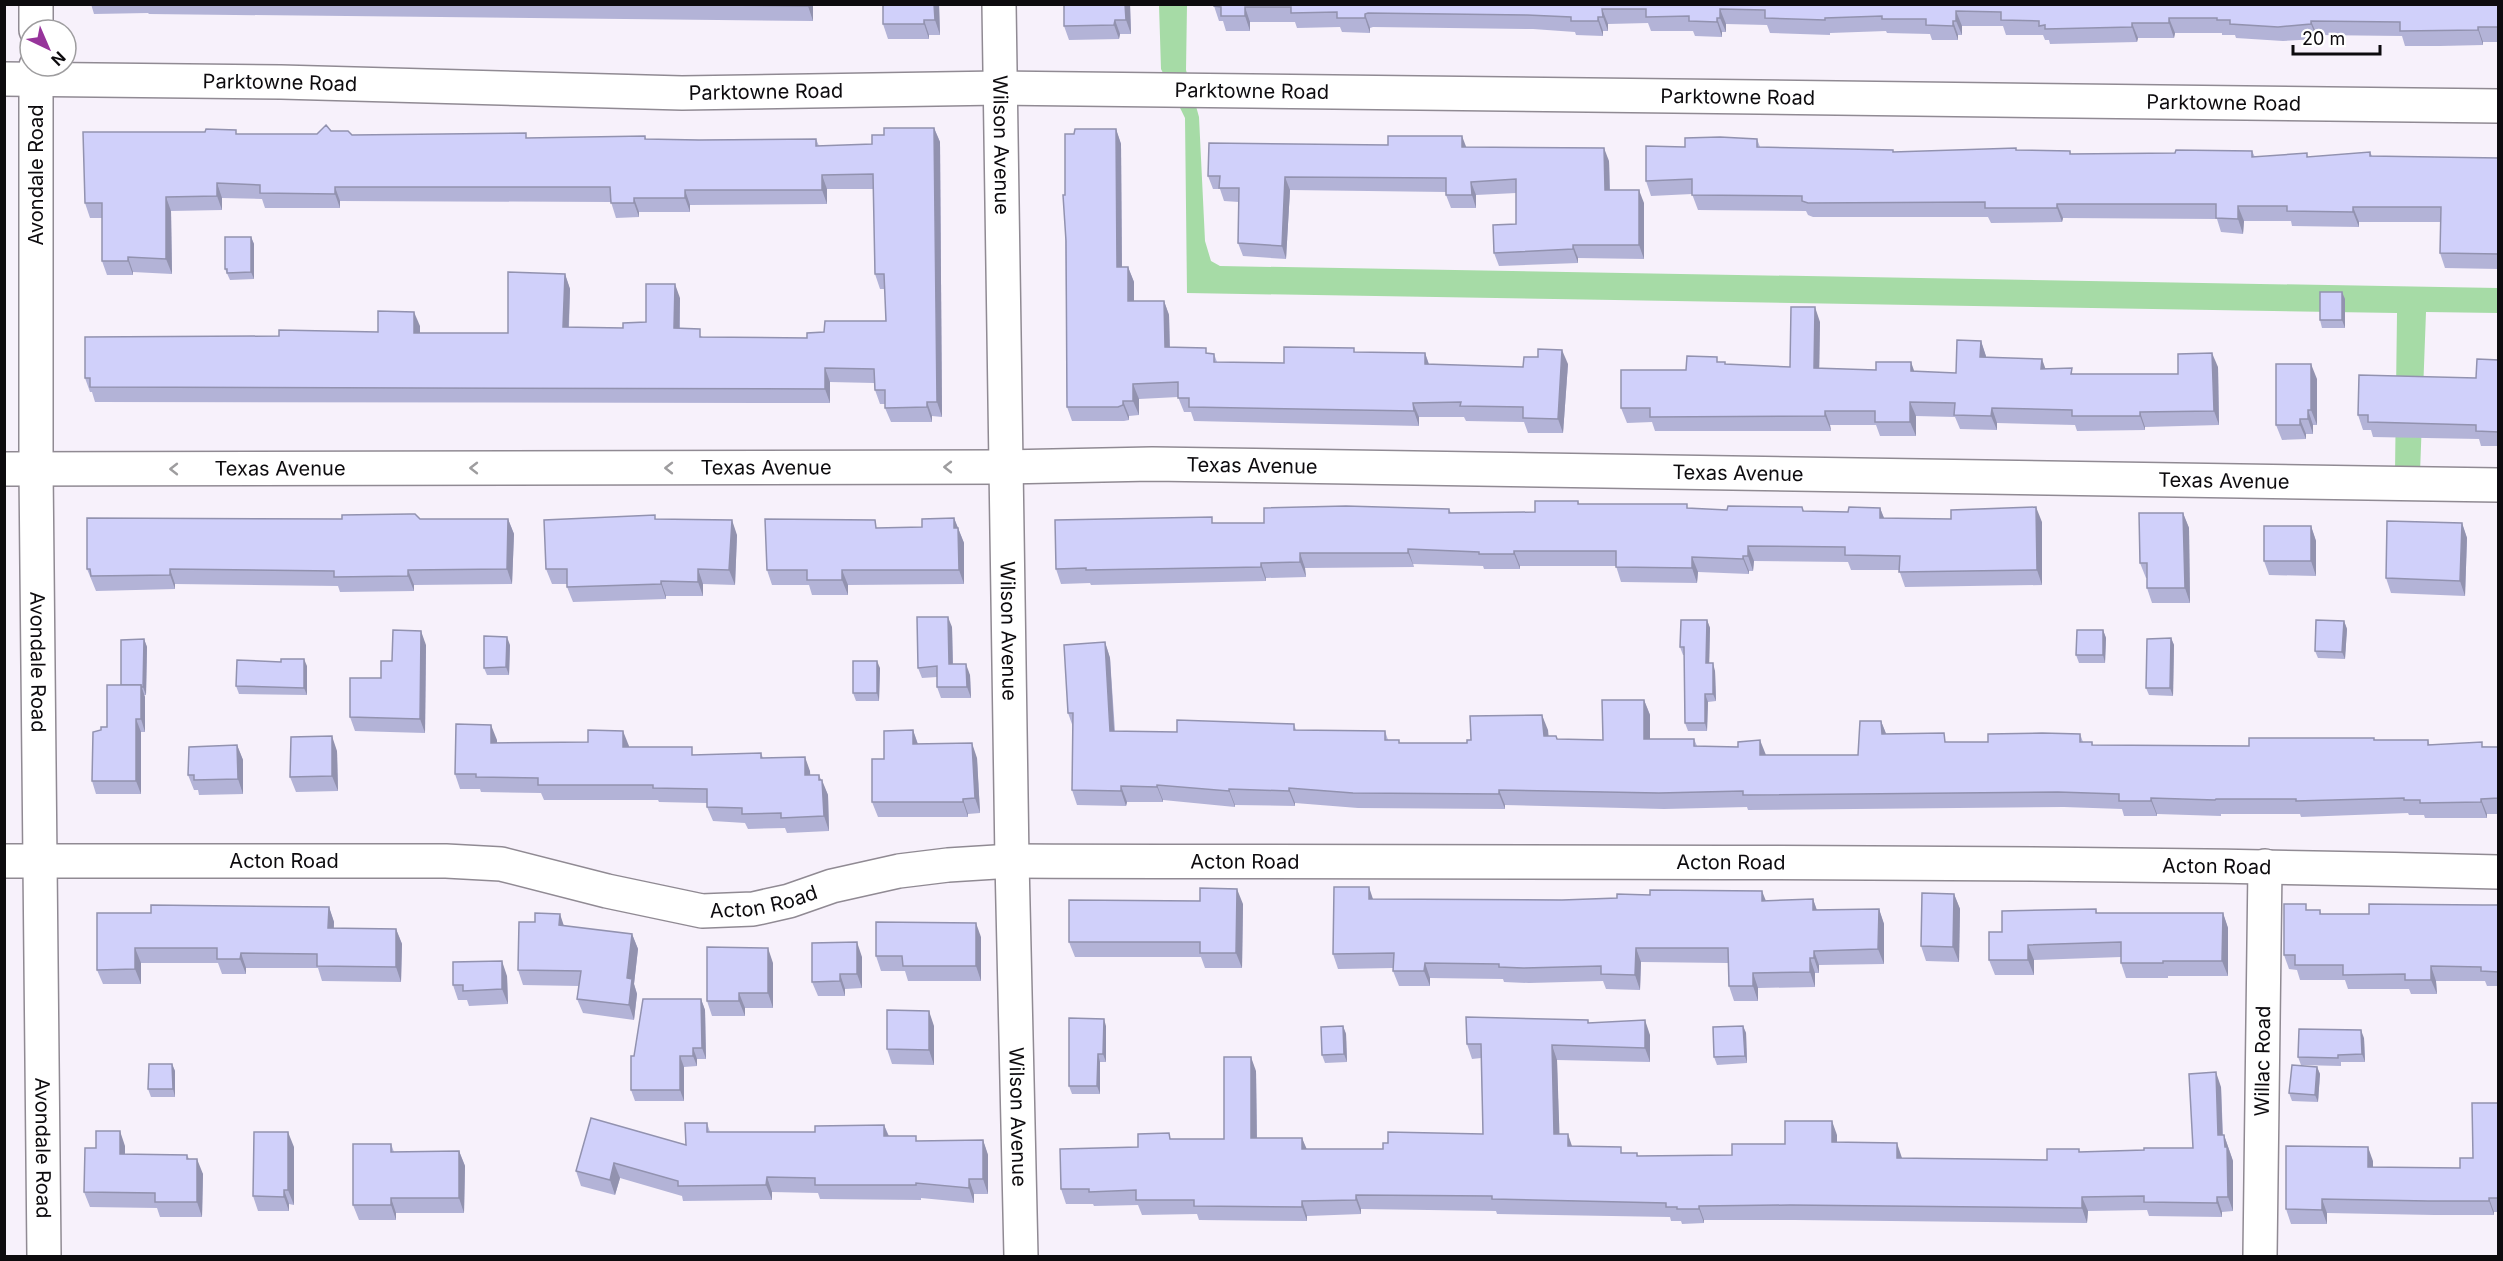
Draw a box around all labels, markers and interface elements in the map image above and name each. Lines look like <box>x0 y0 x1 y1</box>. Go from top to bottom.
north arrow <box>18 18 78 78</box>
scale bar <box>2293 18 2380 56</box>
text: 20 m <box>2302 28 2345 49</box>
text: N <box>47 47 70 70</box>
street label: Parktowne Road <box>203 69 358 96</box>
street label: Wilson Avenue <box>988 75 1014 215</box>
street label: Parktowne Road <box>688 78 843 105</box>
street label: Parktowne Road <box>1174 78 1329 104</box>
street label: Parktowne Road <box>1660 84 1815 110</box>
street label: Parktowne Road <box>2146 90 2301 116</box>
street label: Avondale Road <box>24 105 48 245</box>
street label: Texas Avenue <box>1186 453 1318 479</box>
street label: Texas Avenue <box>700 455 832 480</box>
street label: Texas Avenue <box>214 456 346 481</box>
street label: Texas Avenue <box>1672 460 1804 486</box>
one-way arrow <box>943 461 952 473</box>
one-way arrow <box>469 462 478 474</box>
one-way arrow <box>664 462 673 474</box>
one-way arrow <box>169 463 178 475</box>
street label: Texas Avenue <box>2158 468 2290 494</box>
street label: Wilson Avenue <box>995 561 1022 701</box>
street label: Avondale Road <box>25 591 51 733</box>
street label: Acton Road <box>229 849 339 873</box>
street label: Acton Road <box>1190 850 1300 874</box>
street label: Acton Road <box>1676 850 1786 874</box>
street label: Acton Road <box>2162 854 2272 879</box>
street label: Acton Road <box>709 880 821 923</box>
street label: Willac Road <box>2250 1005 2275 1117</box>
street label: Wilson Avenue <box>1004 1047 1031 1187</box>
street label: Avondale Road <box>30 1077 56 1219</box>

